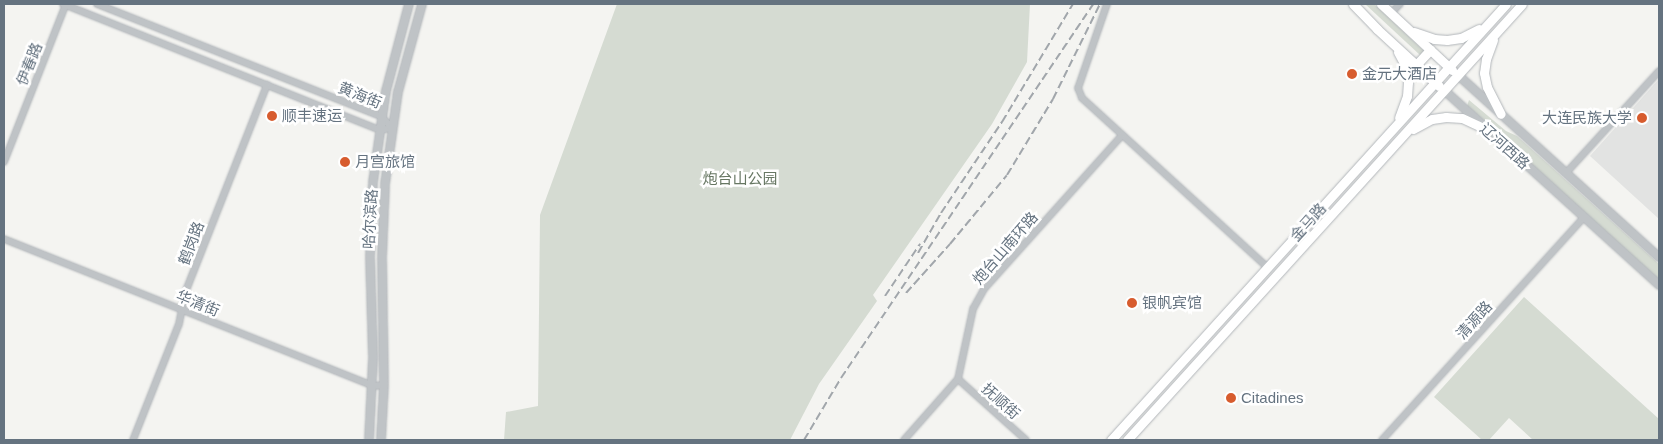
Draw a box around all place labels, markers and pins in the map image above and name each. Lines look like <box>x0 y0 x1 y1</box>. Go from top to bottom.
place label: 金元大酒店 <box>1362 65 1437 83</box>
marker: 金元大酒店 <box>1346 68 1358 80</box>
place label: 顺丰速运 <box>282 107 342 125</box>
place label: 大连民族大学 <box>1542 109 1632 127</box>
marker: 顺丰速运 <box>266 110 278 122</box>
marker: 大连民族大学 <box>1636 112 1648 124</box>
place label: 月宫旅馆 <box>355 153 415 171</box>
marker: 月宫旅馆 <box>339 156 351 168</box>
place label: 银帆宾馆 <box>1142 294 1202 312</box>
marker: 银帆宾馆 <box>1126 297 1138 309</box>
place label: Citadines <box>1241 389 1304 407</box>
marker: Citadines <box>1225 392 1237 404</box>

